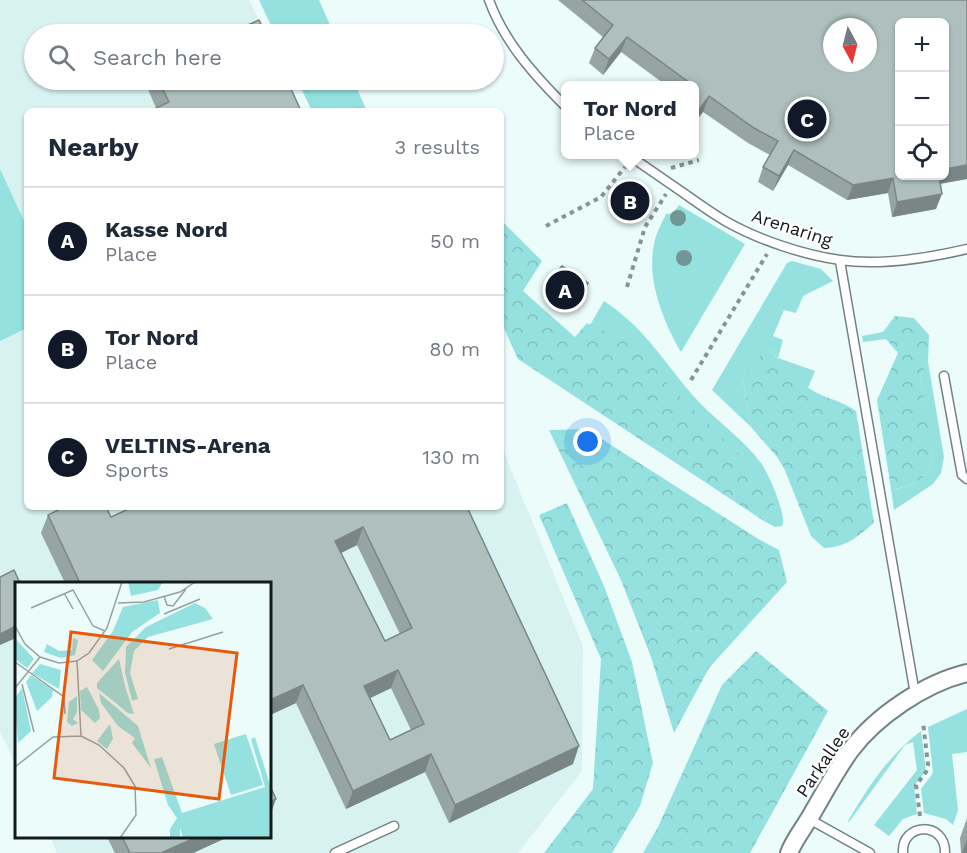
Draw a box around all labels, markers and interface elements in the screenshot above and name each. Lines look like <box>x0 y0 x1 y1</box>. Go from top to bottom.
north arrow <box>823 18 877 72</box>
map controls <box>895 18 949 180</box>
button: + <box>895 18 949 72</box>
search box <box>24 24 504 90</box>
icon: search <box>45 41 78 74</box>
text: Search here <box>93 45 222 70</box>
button: − <box>895 72 949 126</box>
popup <box>561 81 699 159</box>
text: Tor Nord <box>583 96 677 121</box>
pin: C <box>788 96 826 142</box>
text: Place <box>583 121 636 145</box>
button: locate <box>895 126 949 180</box>
text: Nearby <box>48 132 139 162</box>
text: 3 results <box>395 135 480 159</box>
pin: B <box>610 178 650 224</box>
street label: Arenaring <box>749 205 836 251</box>
text: Kasse Nord <box>105 217 228 242</box>
text: A <box>61 229 74 253</box>
text: 50 m <box>430 229 480 253</box>
text: Place <box>105 242 157 266</box>
pin: A <box>546 268 584 312</box>
text: Tor Nord <box>105 325 198 350</box>
text: B <box>61 337 74 361</box>
text: 80 m <box>429 337 480 361</box>
text: Place <box>105 350 157 374</box>
your location <box>573 427 602 456</box>
text: VELTINS-Arena <box>105 433 271 458</box>
text: C <box>61 445 74 469</box>
text: 130 m <box>422 445 480 469</box>
text: Sports <box>105 458 169 482</box>
inset map <box>15 582 272 838</box>
street label: Parkallee <box>791 722 854 801</box>

